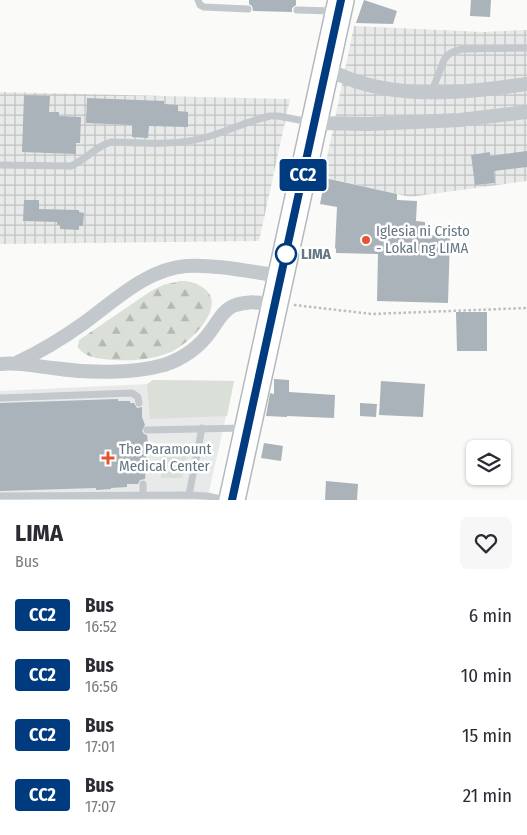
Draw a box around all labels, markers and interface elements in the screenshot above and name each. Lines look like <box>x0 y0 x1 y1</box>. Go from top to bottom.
line badge: CC2 <box>274 159 332 191</box>
text: CC2 <box>290 164 316 186</box>
place label: Iglesia ni Cristo - Lokal ng LIMA <box>376 222 470 257</box>
marker: Iglesia ni Cristo - Lokal ng LIMA <box>360 234 372 246</box>
marker: LIMA <box>275 243 297 265</box>
place label: LIMA <box>301 245 332 263</box>
place label: The Paramount Medical Center <box>119 440 211 475</box>
map controls <box>466 440 511 485</box>
button: layers <box>466 440 511 485</box>
marker: The Paramount Medical Center <box>101 451 115 465</box>
button: heart <box>460 517 512 569</box>
text: LIMA <box>15 519 63 547</box>
text: Bus <box>15 552 39 571</box>
text: Bus <box>85 594 114 617</box>
text: CC2 <box>29 604 56 626</box>
text: 6 min <box>469 604 512 627</box>
text: 16:52 <box>85 617 117 636</box>
text: Bus <box>85 654 114 677</box>
text: CC2 <box>29 664 56 686</box>
text: 10 min <box>461 664 512 687</box>
text: 16:56 <box>85 677 118 696</box>
text: Bus <box>85 714 114 737</box>
text: CC2 <box>29 724 56 746</box>
text: 15 min <box>462 724 512 747</box>
text: 17:01 <box>85 737 115 756</box>
text: Bus <box>85 774 114 797</box>
text: CC2 <box>29 784 56 806</box>
text: 21 min <box>463 784 512 807</box>
text: 17:07 <box>85 797 116 816</box>

